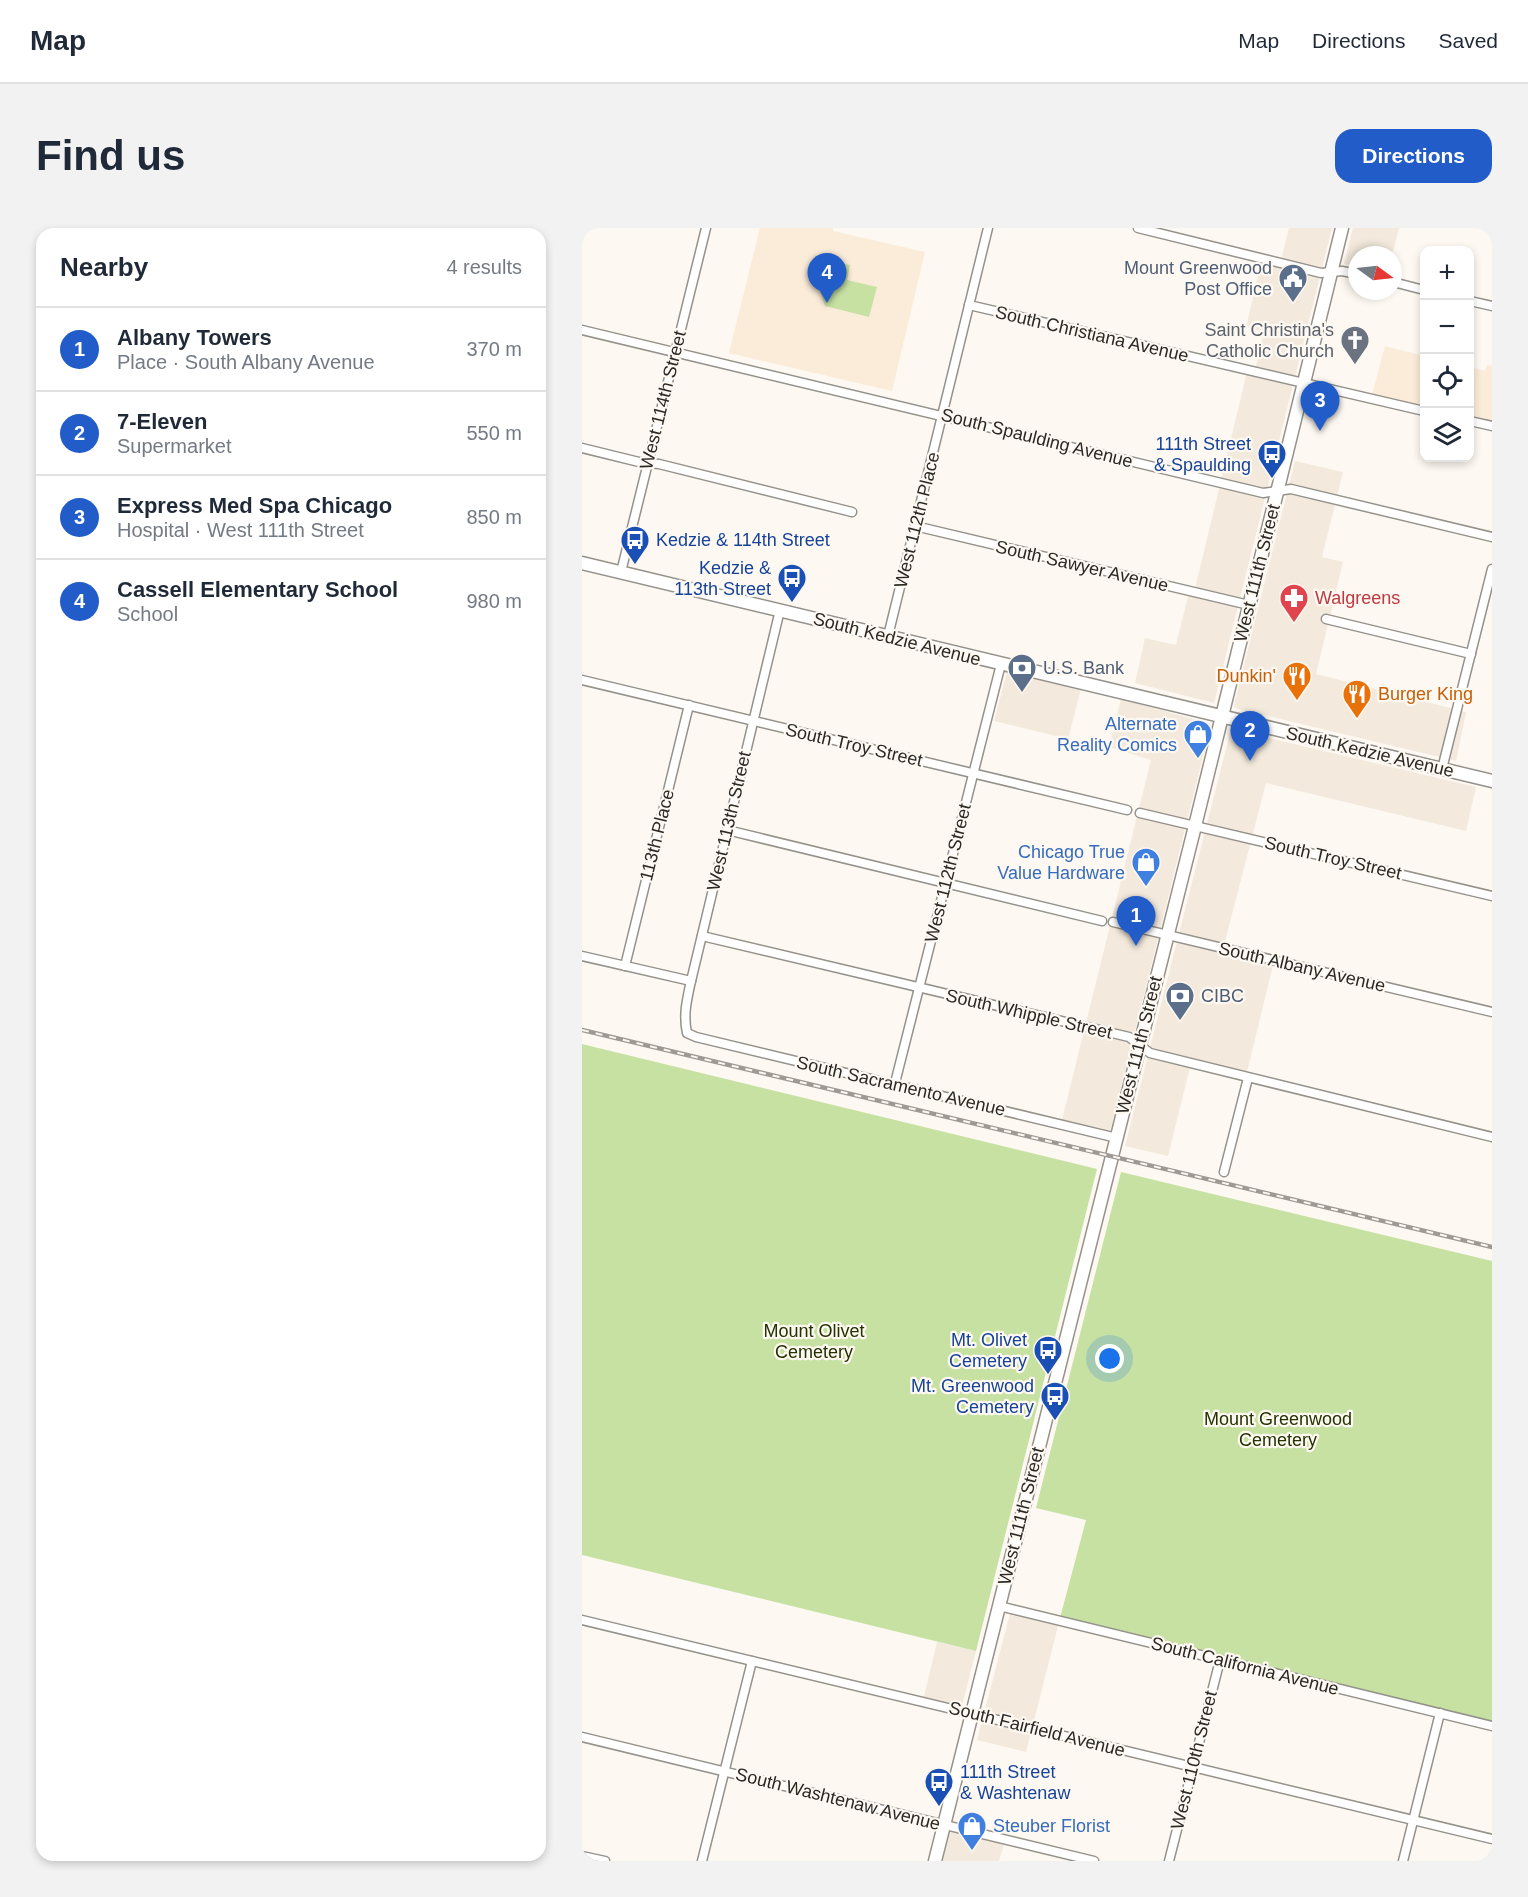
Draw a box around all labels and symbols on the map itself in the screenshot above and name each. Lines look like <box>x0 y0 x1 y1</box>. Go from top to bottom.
north arrow <box>1348 246 1402 300</box>
pin: 4 <box>808 254 846 303</box>
place label: Mount Greenwood Post Office <box>1124 258 1272 299</box>
public building icon: Mount Greenwood Post Office <box>1277 262 1309 304</box>
street label: South Christiana Avenue <box>993 302 1191 366</box>
place label: Saint Christina's Catholic Church <box>1205 320 1334 361</box>
church icon: Saint Christina's Catholic Church <box>1339 324 1371 366</box>
street label: West 114th Street <box>636 328 690 472</box>
pin: 3 <box>1300 382 1340 431</box>
street label: South Spaulding Avenue <box>939 404 1135 472</box>
place label: 111th Street & Spaulding <box>1154 434 1251 475</box>
bus stop icon: 111th Street & Spaulding <box>1256 438 1288 480</box>
street label: West 112th Place <box>890 450 944 590</box>
street label: West 111th Street <box>1230 502 1284 644</box>
bus stop icon: Kedzie & 114th Street <box>619 524 651 566</box>
place label: Kedzie & 114th Street <box>656 530 830 550</box>
street label: South Sawyer Avenue <box>994 536 1170 596</box>
place label: Kedzie & 113th Street <box>674 558 771 599</box>
bus stop icon: Kedzie & 113th Street <box>776 562 808 604</box>
pharmacy icon: Walgreens <box>1278 582 1310 624</box>
place label: Walgreens <box>1315 588 1400 608</box>
street label: South Kedzie Avenue <box>811 609 983 669</box>
bank icon: U.S. Bank <box>1006 652 1038 694</box>
place label: U.S. Bank <box>1043 658 1125 678</box>
restaurant icon: Dunkin' <box>1281 660 1313 702</box>
place label: Dunkin' <box>1217 666 1276 686</box>
restaurant icon: Burger King <box>1341 678 1373 720</box>
place label: Burger King <box>1378 684 1473 704</box>
pin: 2 <box>1230 712 1270 761</box>
place label: Alternate Reality Comics <box>1057 714 1177 755</box>
shop icon: Alternate Reality Comics <box>1182 718 1214 760</box>
street label: South Troy Street <box>784 720 924 770</box>
street label: South Kedzie Avenue <box>1284 723 1456 781</box>
street label: West 113th Street <box>703 749 755 893</box>
street label: 113th Place <box>636 787 678 883</box>
street label: West 112th Street <box>921 801 975 945</box>
street label: South Troy Street <box>1263 833 1403 883</box>
place label: Chicago True Value Hardware <box>997 842 1125 883</box>
shop icon: Chicago True Value Hardware <box>1130 846 1162 888</box>
pin: 1 <box>1116 896 1156 946</box>
street label: South Albany Avenue <box>1217 938 1387 996</box>
street label: West 111th Street <box>1112 974 1166 1116</box>
bank icon: CIBC <box>1164 980 1196 1022</box>
street label: South Whipple Street <box>944 985 1114 1043</box>
place label: CIBC <box>1201 986 1244 1006</box>
street label: South Sacramento Avenue <box>795 1052 1007 1120</box>
park label: Mount Olivet Cemetery <box>763 1321 865 1362</box>
place label: Mt. Olivet Cemetery <box>949 1330 1027 1371</box>
bus stop icon: Mt. Olivet Cemetery <box>1032 1334 1064 1376</box>
your location <box>1095 1344 1124 1373</box>
place label: Mt. Greenwood Cemetery <box>911 1376 1034 1417</box>
bus stop icon: Mt. Greenwood Cemetery <box>1039 1380 1071 1422</box>
park label: Mount Greenwood Cemetery <box>1204 1409 1352 1450</box>
street label: West 111th Street <box>994 1445 1048 1587</box>
street label: South California Avenue <box>1149 1633 1341 1699</box>
street label: West 110th Street <box>1167 1688 1221 1832</box>
street label: South Fairfield Avenue <box>947 1697 1127 1761</box>
place label: 111th Street & Washtenaw <box>960 1762 1071 1803</box>
street label: South Washtenaw Avenue <box>734 1764 942 1834</box>
bus stop icon: 111th Street & Washtenaw <box>923 1766 955 1808</box>
shop icon: Steuber Florist <box>956 1810 988 1852</box>
place label: Steuber Florist <box>993 1816 1110 1836</box>

